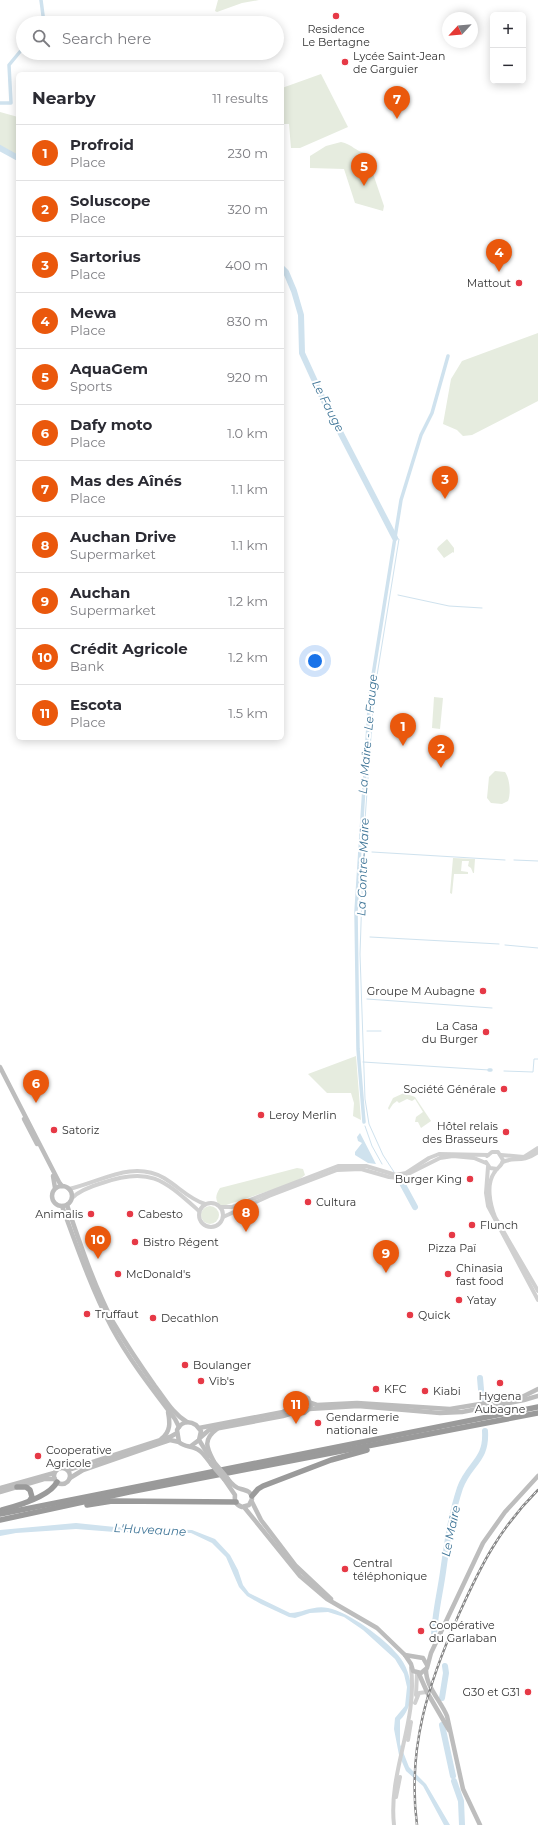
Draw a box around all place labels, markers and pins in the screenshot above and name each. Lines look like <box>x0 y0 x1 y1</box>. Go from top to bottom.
marker: Residence Le Bertagne <box>331 11 341 21</box>
place label: Residence Le Bertagne <box>302 22 370 49</box>
place label: Lycée Saint-Jean de Garguier <box>353 49 445 76</box>
marker: Lycée Saint-Jean de Garguier <box>340 57 350 67</box>
pin: 7 <box>384 86 410 119</box>
pin: 5 <box>351 153 377 186</box>
pin: 4 <box>486 239 512 272</box>
place label: Mattout <box>467 276 512 290</box>
marker: Mattout <box>514 278 524 288</box>
pin: 3 <box>432 466 458 499</box>
pin: 1 <box>390 713 416 746</box>
pin: 2 <box>428 735 454 768</box>
place label: Groupe M Aubagne <box>367 984 475 998</box>
marker: Groupe M Aubagne <box>478 986 488 996</box>
place label: La Casa du Burger <box>422 1019 478 1046</box>
marker: La Casa du Burger <box>481 1027 491 1037</box>
pin: 6 <box>23 1070 49 1103</box>
place label: Société Générale <box>404 1082 496 1096</box>
marker: Société Générale <box>499 1084 509 1094</box>
place label: Leroy Merlin <box>269 1108 337 1122</box>
marker: Leroy Merlin <box>256 1110 266 1120</box>
place label: Hôtel relais des Brasseurs <box>422 1119 499 1146</box>
place label: Satoriz <box>62 1123 100 1137</box>
marker: Satoriz <box>49 1125 59 1135</box>
marker: Hôtel relais des Brasseurs <box>501 1127 511 1137</box>
place label: Burger King <box>395 1172 462 1186</box>
marker: Burger King <box>465 1174 475 1184</box>
place label: Cultura <box>316 1195 356 1209</box>
marker: Cultura <box>303 1197 313 1207</box>
pin: 8 <box>233 1199 259 1232</box>
place label: Animalis <box>35 1207 84 1221</box>
place label: Cabesto <box>138 1207 183 1221</box>
marker: Animalis <box>86 1209 96 1219</box>
marker: Cabesto <box>125 1209 135 1219</box>
place label: Flunch <box>480 1218 518 1232</box>
marker: Flunch <box>467 1220 477 1230</box>
pin: 10 <box>85 1226 111 1259</box>
marker: Pizza Paï <box>447 1230 457 1240</box>
place label: Bistro Régent <box>143 1235 219 1249</box>
marker: Bistro Régent <box>130 1237 140 1247</box>
pin: 9 <box>373 1240 399 1273</box>
place label: Pizza Paï <box>428 1241 476 1255</box>
place label: Chinasia fast food <box>456 1261 504 1288</box>
place label: McDonald's <box>126 1267 191 1281</box>
marker: McDonald's <box>113 1269 123 1279</box>
marker: Chinasia fast food <box>443 1269 453 1279</box>
place label: Yatay <box>467 1293 496 1307</box>
marker: Yatay <box>454 1295 464 1305</box>
place label: Truffaut <box>95 1307 139 1321</box>
place label: Quick <box>418 1308 451 1322</box>
marker: Truffaut <box>82 1309 92 1319</box>
marker: Quick <box>405 1310 415 1320</box>
place label: Decathlon <box>161 1311 219 1325</box>
marker: Decathlon <box>148 1313 158 1323</box>
place label: Boulanger <box>193 1358 251 1372</box>
marker: Boulanger <box>180 1360 190 1370</box>
place label: Vib's <box>209 1374 235 1388</box>
marker: Vib's <box>196 1376 206 1386</box>
marker: Hygena Aubagne <box>495 1378 505 1388</box>
place label: KFC <box>384 1382 407 1396</box>
marker: KFC <box>371 1384 381 1394</box>
place label: Kiabi <box>433 1384 461 1398</box>
marker: Kiabi <box>420 1386 430 1396</box>
place label: Hygena Aubagne <box>475 1389 526 1416</box>
pin: 11 <box>283 1391 309 1424</box>
place label: Gendarmerie nationale <box>326 1410 399 1437</box>
marker: Gendarmerie nationale <box>313 1418 323 1428</box>
place label: Cooperative Agricole <box>46 1443 112 1470</box>
marker: Cooperative Agricole <box>33 1451 43 1461</box>
place label: Central téléphonique <box>353 1556 428 1583</box>
marker: Central téléphonique <box>340 1564 350 1574</box>
place label: Coopérative du Garlaban <box>429 1618 497 1645</box>
marker: Coopérative du Garlaban <box>416 1626 426 1636</box>
place label: G30 et G31 <box>462 1685 520 1699</box>
marker: G30 et G31 <box>523 1687 533 1697</box>

